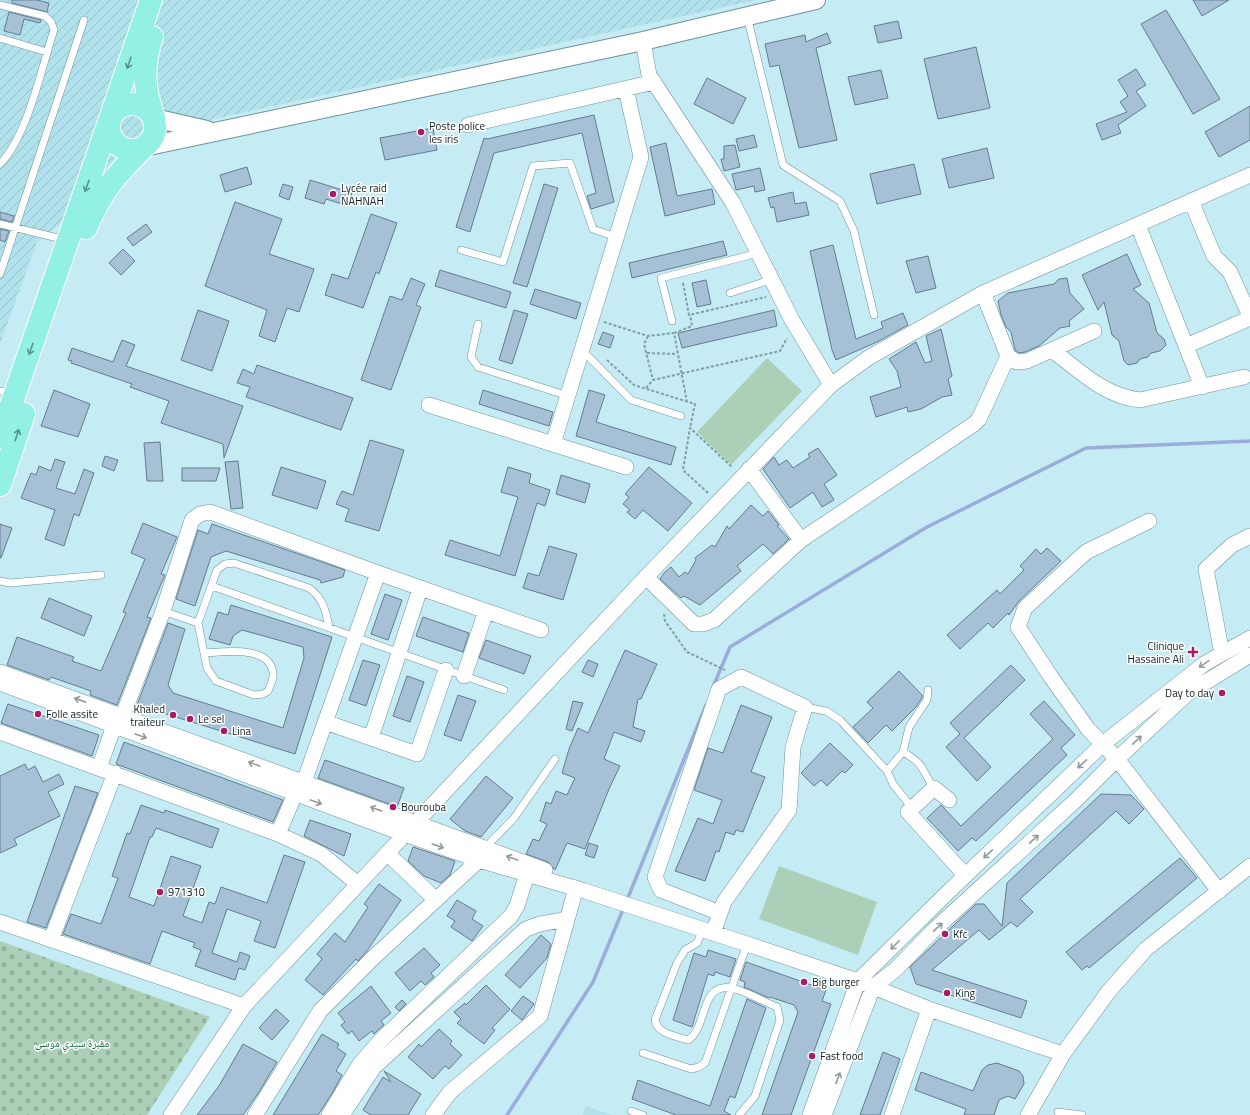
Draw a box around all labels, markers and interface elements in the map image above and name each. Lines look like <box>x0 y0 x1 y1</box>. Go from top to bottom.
one-way arrow <box>125 57 133 69</box>
place label: Poste police les iris <box>429 118 486 147</box>
marker: Poste police les iris <box>416 127 426 137</box>
one-way arrow <box>82 180 90 192</box>
place label: Lycée raid NAHNAH <box>341 180 387 209</box>
marker: Lycée raid NAHNAH <box>328 189 338 199</box>
one-way arrow <box>26 342 34 354</box>
one-way arrow <box>14 428 21 441</box>
place label: Clinique Hassaine Ali <box>1128 638 1184 667</box>
marker: Clinique Hassaine Ali <box>1187 646 1199 658</box>
one-way arrow <box>1199 660 1210 668</box>
place label: Day to day <box>1165 685 1215 701</box>
marker: Day to day <box>1217 688 1227 698</box>
one-way arrow <box>74 695 86 703</box>
place label: Khaled traiteur <box>130 701 165 730</box>
place label: Folle assite <box>46 706 98 722</box>
marker: Folle assite <box>33 709 43 719</box>
marker: Khaled traiteur <box>168 710 178 720</box>
place label: Le sel <box>198 711 224 727</box>
marker: Le sel <box>185 714 195 724</box>
place label: Lina <box>232 723 252 739</box>
marker: Lina <box>219 726 229 736</box>
one-way arrow <box>135 733 147 741</box>
one-way arrow <box>1132 735 1142 744</box>
one-way arrow <box>249 759 261 767</box>
one-way arrow <box>1077 759 1087 769</box>
one-way arrow <box>309 798 321 806</box>
place label: Bourouba <box>401 799 447 815</box>
marker: Bourouba <box>388 802 398 812</box>
one-way arrow <box>371 804 383 812</box>
one-way arrow <box>1028 835 1039 844</box>
one-way arrow <box>431 843 444 850</box>
one-way arrow <box>983 849 993 859</box>
one-way arrow <box>506 853 518 861</box>
place label: 971310 <box>168 884 205 900</box>
marker: 971310 <box>155 887 165 897</box>
one-way arrow <box>932 923 942 932</box>
place label: Kfc <box>953 926 968 942</box>
marker: Kfc <box>940 929 950 939</box>
one-way arrow <box>890 940 900 950</box>
place label: Big burger <box>812 974 860 990</box>
marker: Big burger <box>799 977 809 987</box>
place label: King <box>955 985 976 1001</box>
marker: King <box>942 988 952 998</box>
park label: مقبرة سيدي موسى <box>35 1035 109 1052</box>
place label: Fast food <box>820 1048 863 1064</box>
marker: Fast food <box>807 1051 817 1061</box>
one-way arrow <box>834 1073 842 1085</box>

